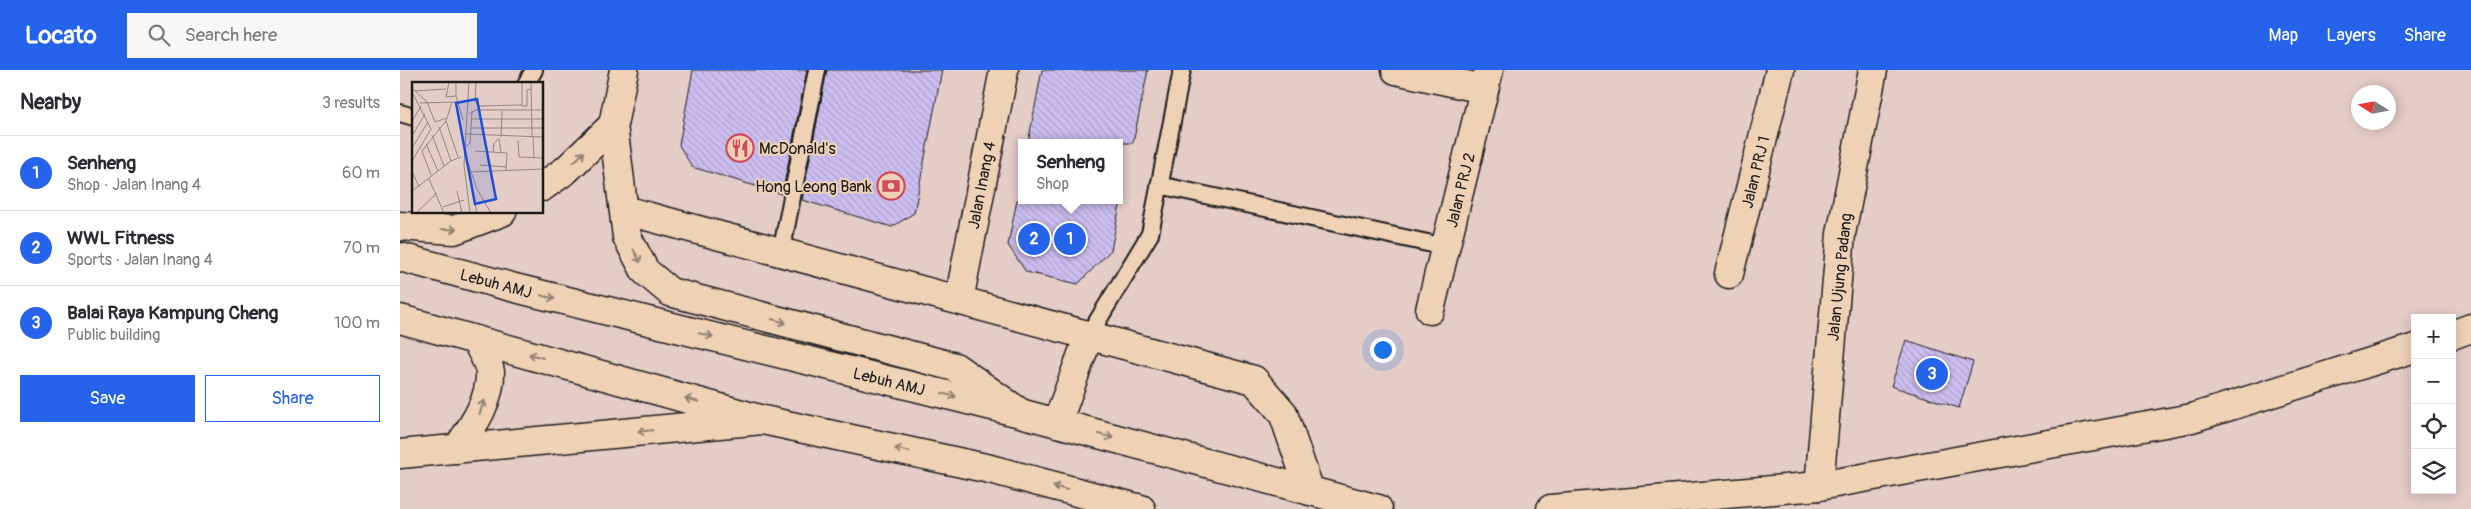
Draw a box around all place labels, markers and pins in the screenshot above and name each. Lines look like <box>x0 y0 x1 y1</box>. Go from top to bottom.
restaurant icon: McDonald's <box>725 133 755 163</box>
place label: McDonald's <box>759 139 836 159</box>
bank icon: Hong Leong Bank <box>876 171 906 201</box>
place label: Hong Leong Bank <box>755 177 872 197</box>
pin: 2 <box>1018 220 1050 258</box>
pin: 1 <box>1054 220 1086 258</box>
pin: 3 <box>1916 355 1948 393</box>

